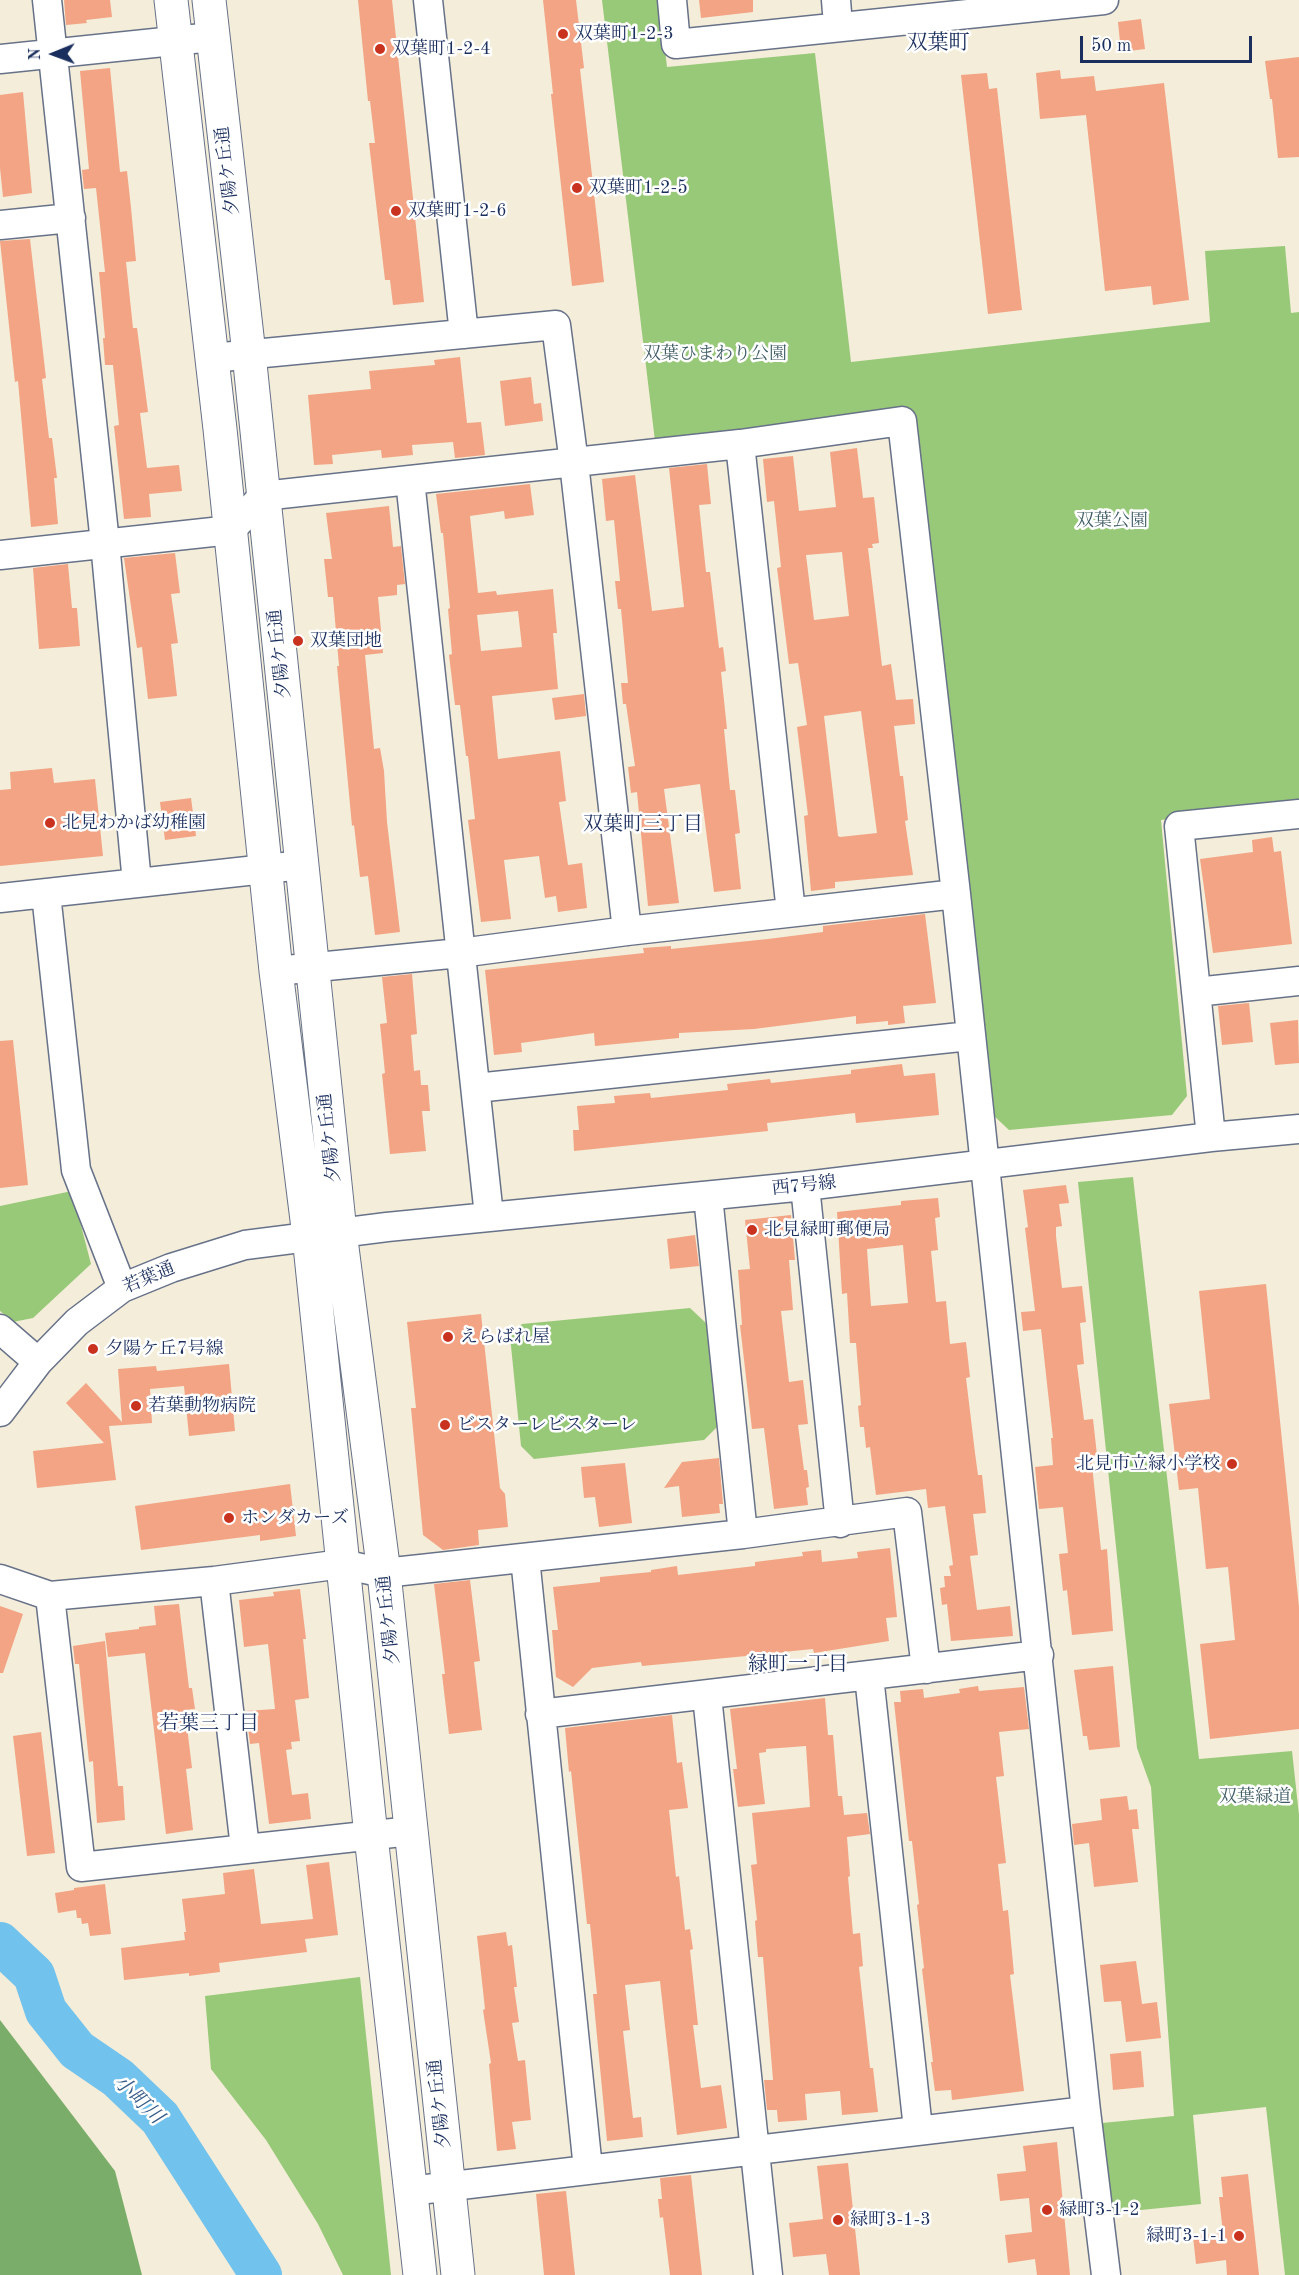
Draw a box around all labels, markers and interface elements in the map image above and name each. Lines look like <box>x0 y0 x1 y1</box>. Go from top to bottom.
place label: 双葉町1-2-3 <box>575 23 674 45</box>
north arrow <box>24 24 84 84</box>
scale bar <box>1083 24 1256 62</box>
marker: 双葉町1-2-3 <box>556 27 570 41</box>
district label: 双葉町 <box>907 30 969 56</box>
text: 50 m <box>1091 37 1131 55</box>
place label: 双葉町1-2-4 <box>392 38 491 60</box>
marker: 双葉町1-2-4 <box>373 42 387 56</box>
text: N <box>28 48 44 61</box>
street label: 夕陽ケ丘通 <box>212 125 244 217</box>
place label: 双葉町1-2-5 <box>589 177 688 199</box>
marker: 双葉町1-2-5 <box>570 181 584 195</box>
place label: 双葉町1-2-6 <box>408 200 507 222</box>
marker: 双葉町1-2-6 <box>389 204 403 218</box>
park label: 双葉ひまわり公園 <box>643 343 787 365</box>
park label: 双葉公園 <box>1076 510 1148 532</box>
street label: 夕陽ケ丘通 <box>265 608 295 700</box>
place label: 双葉団地 <box>310 630 382 652</box>
marker: 双葉団地 <box>291 634 305 648</box>
place label: 北見わかば幼稚園 <box>62 812 206 834</box>
district label: 双葉町三丁目 <box>583 813 703 837</box>
marker: 北見わかば幼稚園 <box>43 816 57 830</box>
street label: 夕陽ケ丘通 <box>315 1092 345 1184</box>
street label: 西7号線 <box>771 1172 837 1200</box>
place label: 北見緑町郵便局 <box>764 1219 890 1241</box>
marker: 北見緑町郵便局 <box>745 1223 759 1237</box>
street label: 若葉通 <box>120 1258 178 1298</box>
place label: えらばれ屋 <box>460 1326 550 1348</box>
marker: えらばれ屋 <box>441 1330 455 1344</box>
place label: 夕陽ケ丘7号線 <box>105 1338 223 1360</box>
marker: 夕陽ケ丘7号線 <box>86 1342 100 1356</box>
place label: 若葉動物病院 <box>148 1395 256 1417</box>
marker: 若葉動物病院 <box>129 1399 143 1413</box>
place label: ビスターレビスターレ <box>457 1414 637 1436</box>
marker: ビスターレビスターレ <box>438 1418 452 1432</box>
place label: 北見市立緑小学校 <box>1076 1453 1220 1475</box>
marker: 北見市立緑小学校 <box>1225 1457 1239 1471</box>
place label: ホンダカーズ <box>241 1507 349 1529</box>
marker: ホンダカーズ <box>222 1511 236 1525</box>
street label: 夕陽ケ丘通 <box>374 1574 404 1666</box>
district label: 緑町一丁目 <box>748 1653 848 1677</box>
district label: 若葉三丁目 <box>159 1712 259 1736</box>
park label: 双葉緑道 <box>1219 1786 1291 1808</box>
street label: 夕陽ケ丘通 <box>425 2058 455 2150</box>
water label: 小町川 <box>108 2071 168 2129</box>
place label: 緑町3-1-2 <box>1059 2199 1140 2221</box>
marker: 緑町3-1-2 <box>1040 2203 1054 2217</box>
place label: 緑町3-1-3 <box>850 2209 931 2231</box>
marker: 緑町3-1-3 <box>831 2213 845 2227</box>
place label: 緑町3-1-1 <box>1146 2225 1227 2247</box>
marker: 緑町3-1-1 <box>1232 2229 1246 2243</box>

